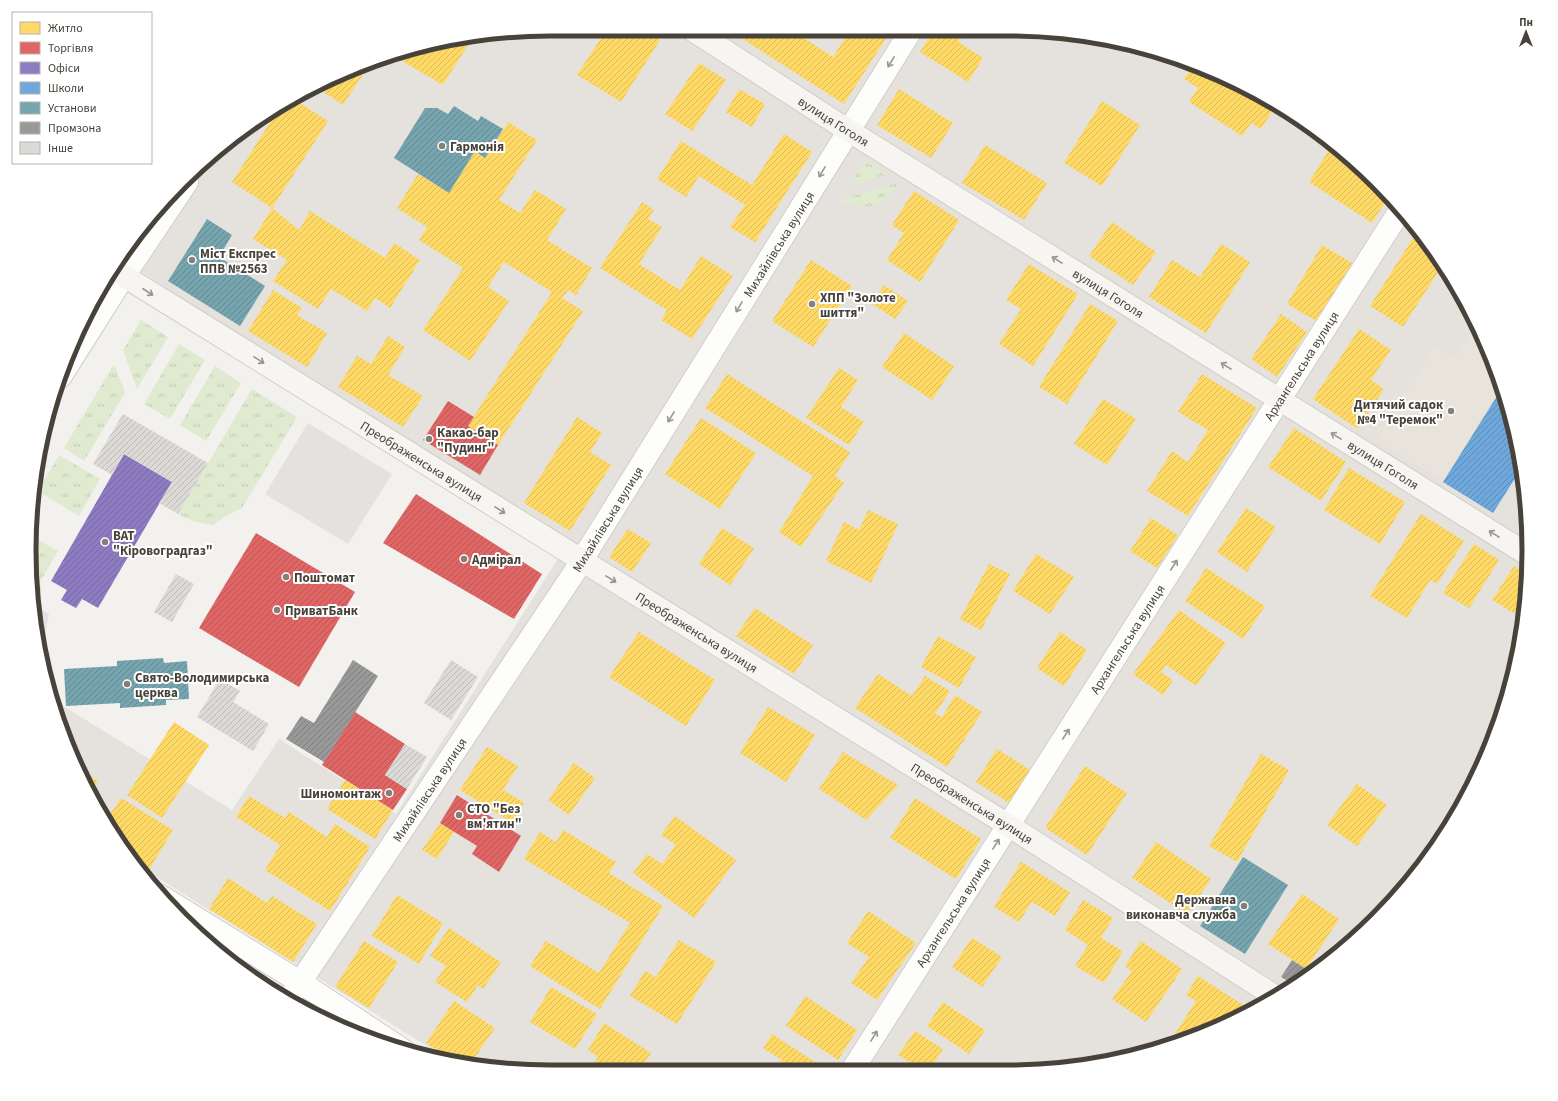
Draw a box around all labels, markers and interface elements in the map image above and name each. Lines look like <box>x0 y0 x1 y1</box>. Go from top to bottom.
legend <box>12 12 152 164</box>
north arrow <box>1506 12 1546 52</box>
text: Пн <box>1519 15 1533 30</box>
text: Житло <box>48 20 83 37</box>
text: Торгівля <box>48 40 93 57</box>
one-way arrow <box>886 56 894 68</box>
text: Офіси <box>48 60 80 77</box>
text: Школи <box>48 80 84 97</box>
street label: вулиця Гоголя <box>794 93 872 151</box>
text: Установи <box>48 100 96 117</box>
text: Промзона <box>48 120 101 137</box>
place label: Гармонія <box>450 138 504 156</box>
text: Інше <box>48 140 73 157</box>
marker: Гармонія <box>437 141 447 151</box>
one-way arrow <box>818 166 826 177</box>
street label: Михайлівська вулиця <box>740 188 819 301</box>
place label: Міст Експрес ППВ №2563 <box>200 245 276 278</box>
marker: Міст Експрес ППВ №2563 <box>187 255 197 265</box>
one-way arrow <box>1051 256 1062 264</box>
street label: вулиця Гоголя <box>1069 265 1147 323</box>
one-way arrow <box>142 288 153 296</box>
place label: ХПП "Золоте шиття" <box>820 289 896 322</box>
marker: ХПП "Золоте шиття" <box>807 299 817 309</box>
one-way arrow <box>735 301 743 313</box>
street label: Архангельська вулиця <box>1260 308 1344 424</box>
one-way arrow <box>253 356 264 364</box>
one-way arrow <box>1220 362 1232 370</box>
place label: Дитячий садок №4 "Теремок" <box>1354 396 1444 429</box>
marker: Дитячий садок №4 "Теремок" <box>1446 406 1456 416</box>
one-way arrow <box>666 411 674 423</box>
street label: Преображенська вулиця <box>357 417 486 507</box>
place label: Какао-бар "Пудинг" <box>437 424 499 457</box>
one-way arrow <box>1330 431 1342 439</box>
marker: Какао-бар "Пудинг" <box>424 434 434 444</box>
street label: вулиця Гоголя <box>1344 436 1422 494</box>
street label: Михайлівська вулиця <box>568 463 648 576</box>
one-way arrow <box>494 506 505 514</box>
place label: ВАТ "Кіровоградгаз" <box>113 527 213 560</box>
one-way arrow <box>1489 530 1500 538</box>
marker: ВАТ "Кіровоградгаз" <box>100 537 110 547</box>
place label: Адмірал <box>471 551 521 569</box>
marker: Адмірал <box>459 554 469 564</box>
one-way arrow <box>1169 560 1178 571</box>
place label: Поштомат <box>294 569 356 587</box>
marker: Поштомат <box>281 572 291 582</box>
one-way arrow <box>605 574 616 583</box>
street label: Архангельська вулиця <box>1086 581 1170 698</box>
street label: Преображенська вулиця <box>632 588 761 678</box>
place label: ПриватБанк <box>285 602 359 620</box>
marker: ПриватБанк <box>272 605 282 615</box>
place label: Свято-Володимирська церква <box>135 669 269 702</box>
marker: Свято-Володимирська церква <box>122 679 132 689</box>
one-way arrow <box>1062 729 1070 740</box>
street label: Михайлівська вулиця <box>389 735 471 846</box>
street label: Преображенська вулиця <box>907 759 1036 849</box>
place label: Шиномонтаж <box>300 785 381 803</box>
marker: Шиномонтаж <box>384 788 394 798</box>
place label: СТО "Без вм'ятин" <box>467 800 522 833</box>
marker: СТО "Без вм'ятин" <box>454 810 464 820</box>
one-way arrow <box>992 839 1000 850</box>
street label: Архангельська вулиця <box>912 854 995 971</box>
place label: Державна виконавча служба <box>1126 891 1236 924</box>
marker: Державна виконавча служба <box>1239 901 1249 911</box>
one-way arrow <box>870 1030 878 1042</box>

